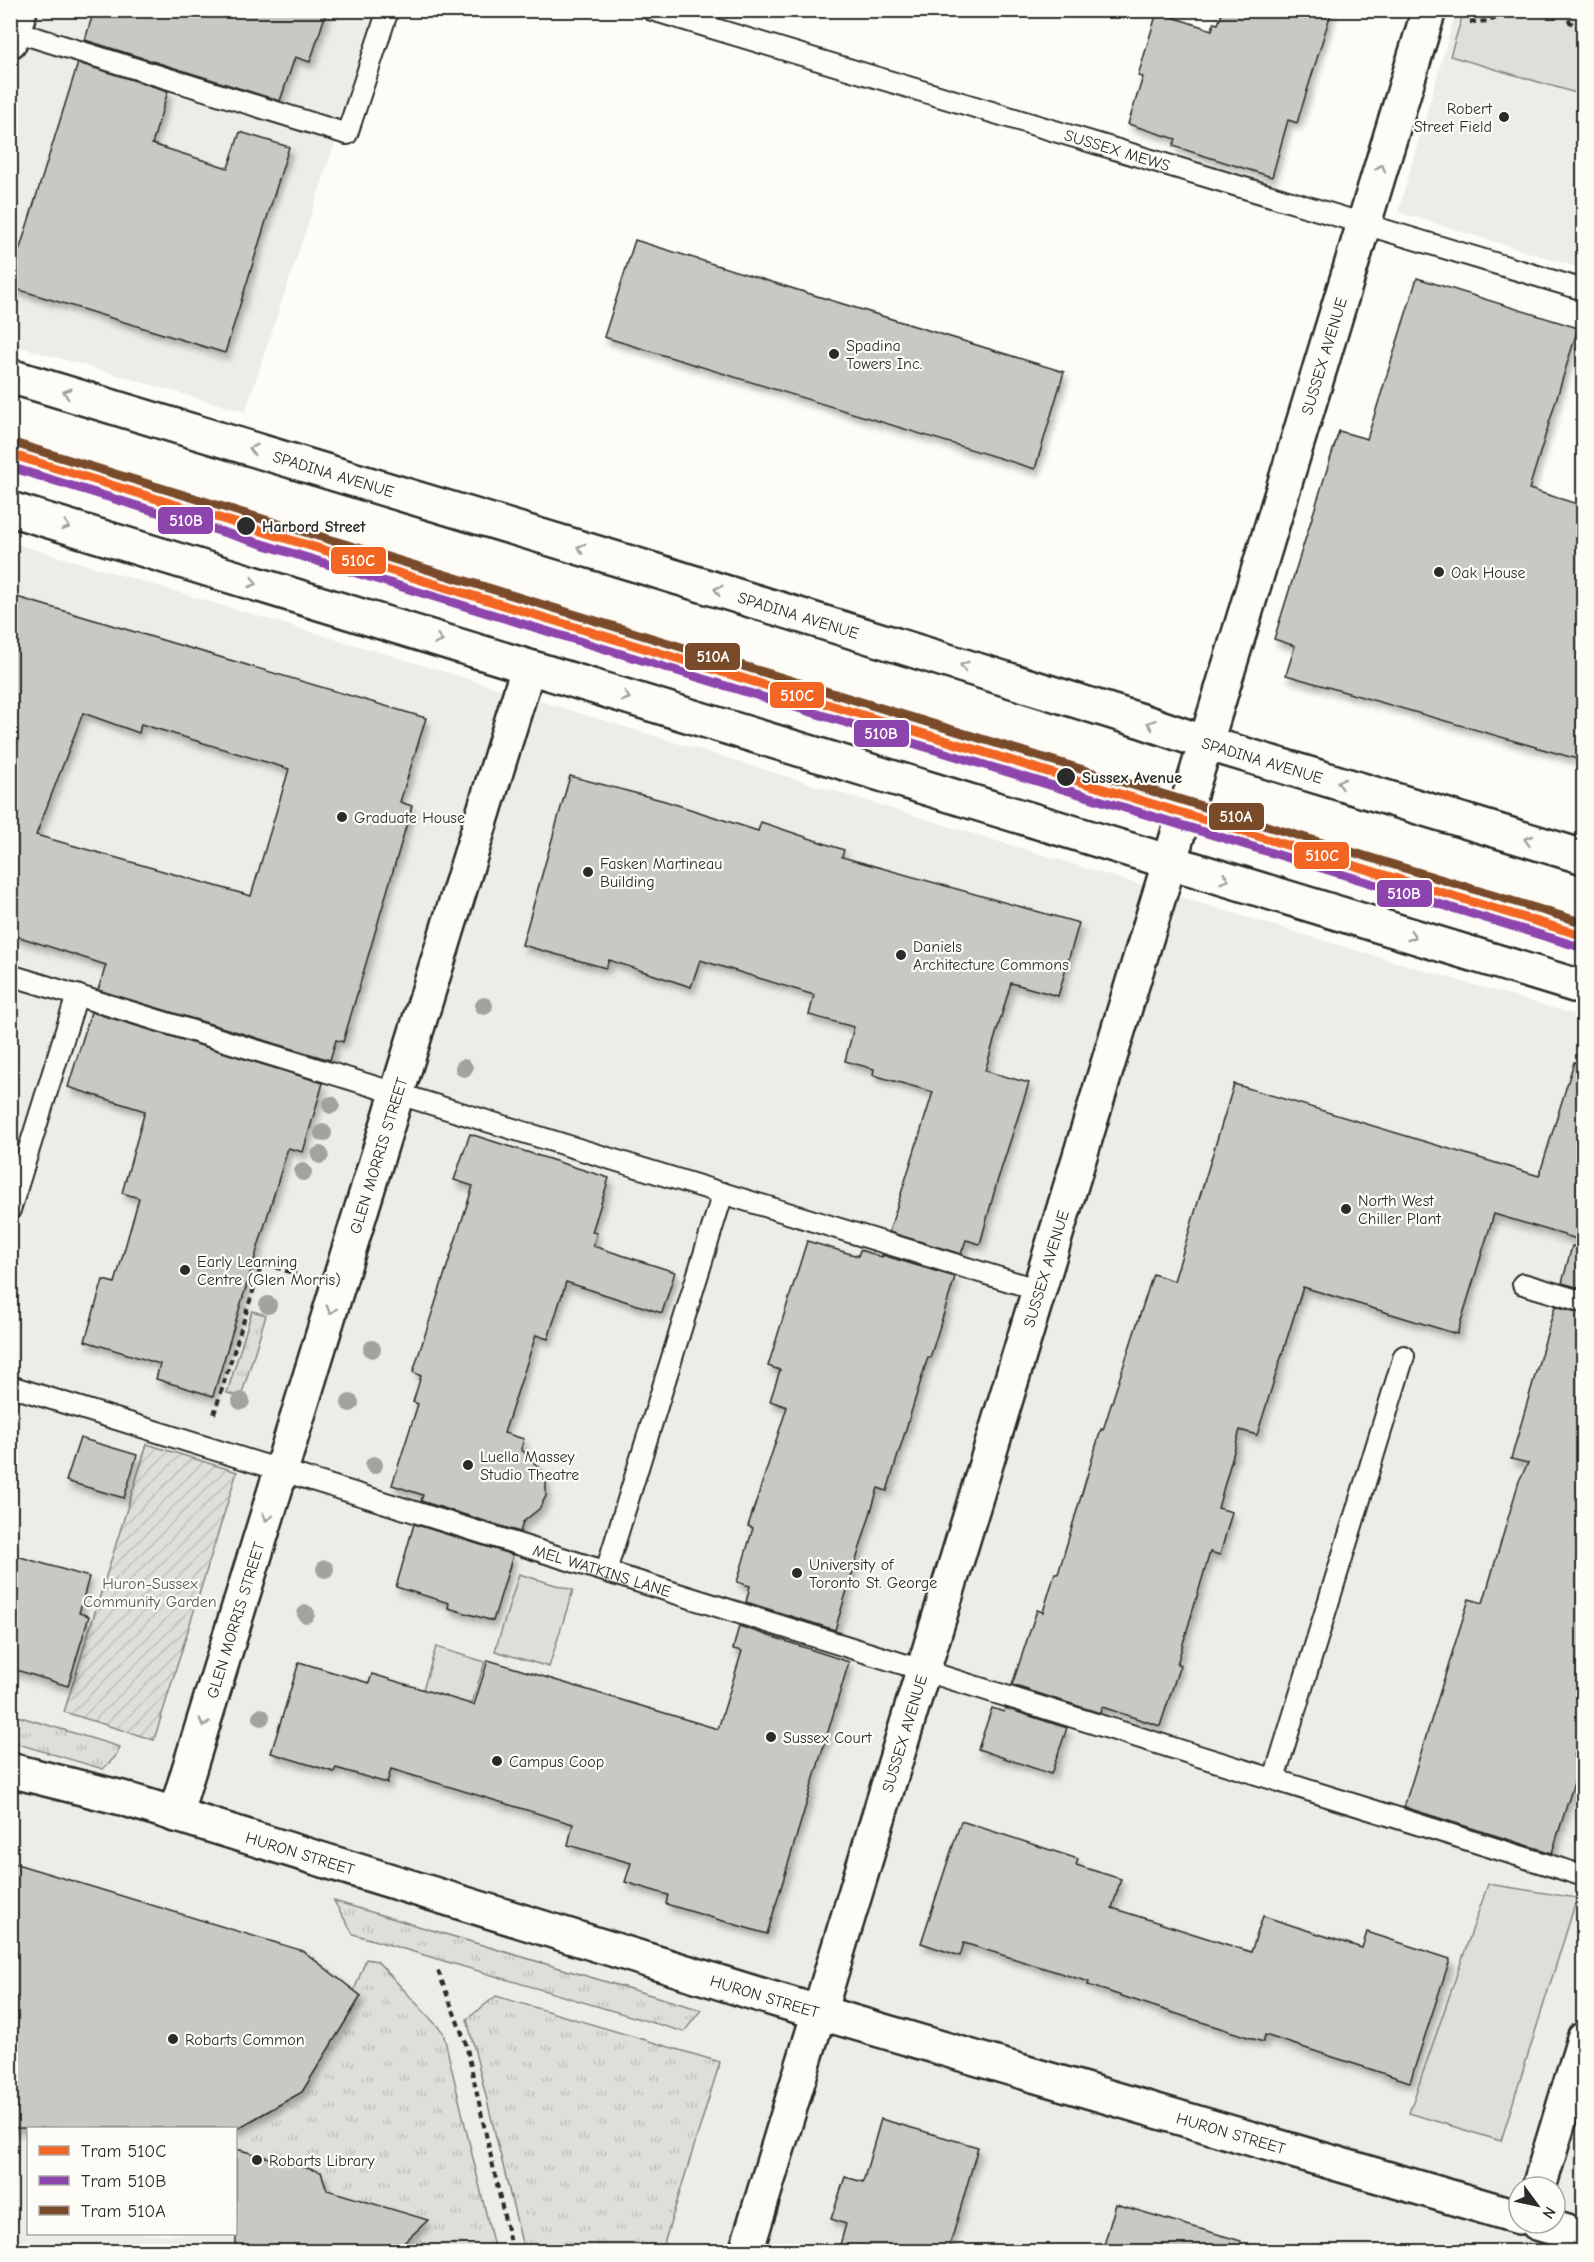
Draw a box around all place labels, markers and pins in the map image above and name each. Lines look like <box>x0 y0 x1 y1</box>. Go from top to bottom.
place label: Robert Street Field <box>1414 100 1492 136</box>
marker: Robert Street Field <box>1497 110 1511 124</box>
place label: Spadina Towers Inc. <box>846 337 922 373</box>
marker: Spadina Towers Inc. <box>827 347 841 361</box>
marker: Harbord Street <box>235 515 257 537</box>
place label: Harbord Street <box>262 518 366 536</box>
place label: Oak House <box>1451 564 1525 582</box>
marker: Oak House <box>1432 565 1446 579</box>
marker: Sussex Avenue <box>1055 766 1077 788</box>
place label: Sussex Avenue <box>1082 769 1182 787</box>
place label: Graduate House <box>354 809 465 827</box>
marker: Graduate House <box>335 810 349 824</box>
place label: Fasken Martineau Building <box>600 855 722 891</box>
marker: Fasken Martineau Building <box>581 865 595 879</box>
place label: Daniels Architecture Commons <box>913 938 1069 974</box>
marker: Daniels Architecture Commons <box>894 948 908 962</box>
place label: North West Chiller Plant <box>1358 1192 1441 1228</box>
marker: North West Chiller Plant <box>1339 1202 1353 1216</box>
place label: Early Learning Centre (Glen Morris) <box>197 1253 341 1289</box>
marker: Early Learning Centre (Glen Morris) <box>178 1263 192 1277</box>
place label: Luella Massey Studio Theatre <box>480 1448 579 1484</box>
marker: Luella Massey Studio Theatre <box>461 1458 475 1472</box>
place label: University of Toronto St. George <box>809 1556 937 1592</box>
marker: University of Toronto St. George <box>790 1566 804 1580</box>
place label: Sussex Court <box>783 1729 872 1747</box>
marker: Sussex Court <box>764 1730 778 1744</box>
place label: Campus Coop <box>509 1753 604 1771</box>
marker: Campus Coop <box>490 1754 504 1768</box>
place label: Robarts Common <box>185 2031 305 2049</box>
marker: Robarts Common <box>166 2032 180 2046</box>
place label: Robarts Library <box>269 2152 375 2170</box>
marker: Robarts Library <box>250 2153 264 2167</box>

